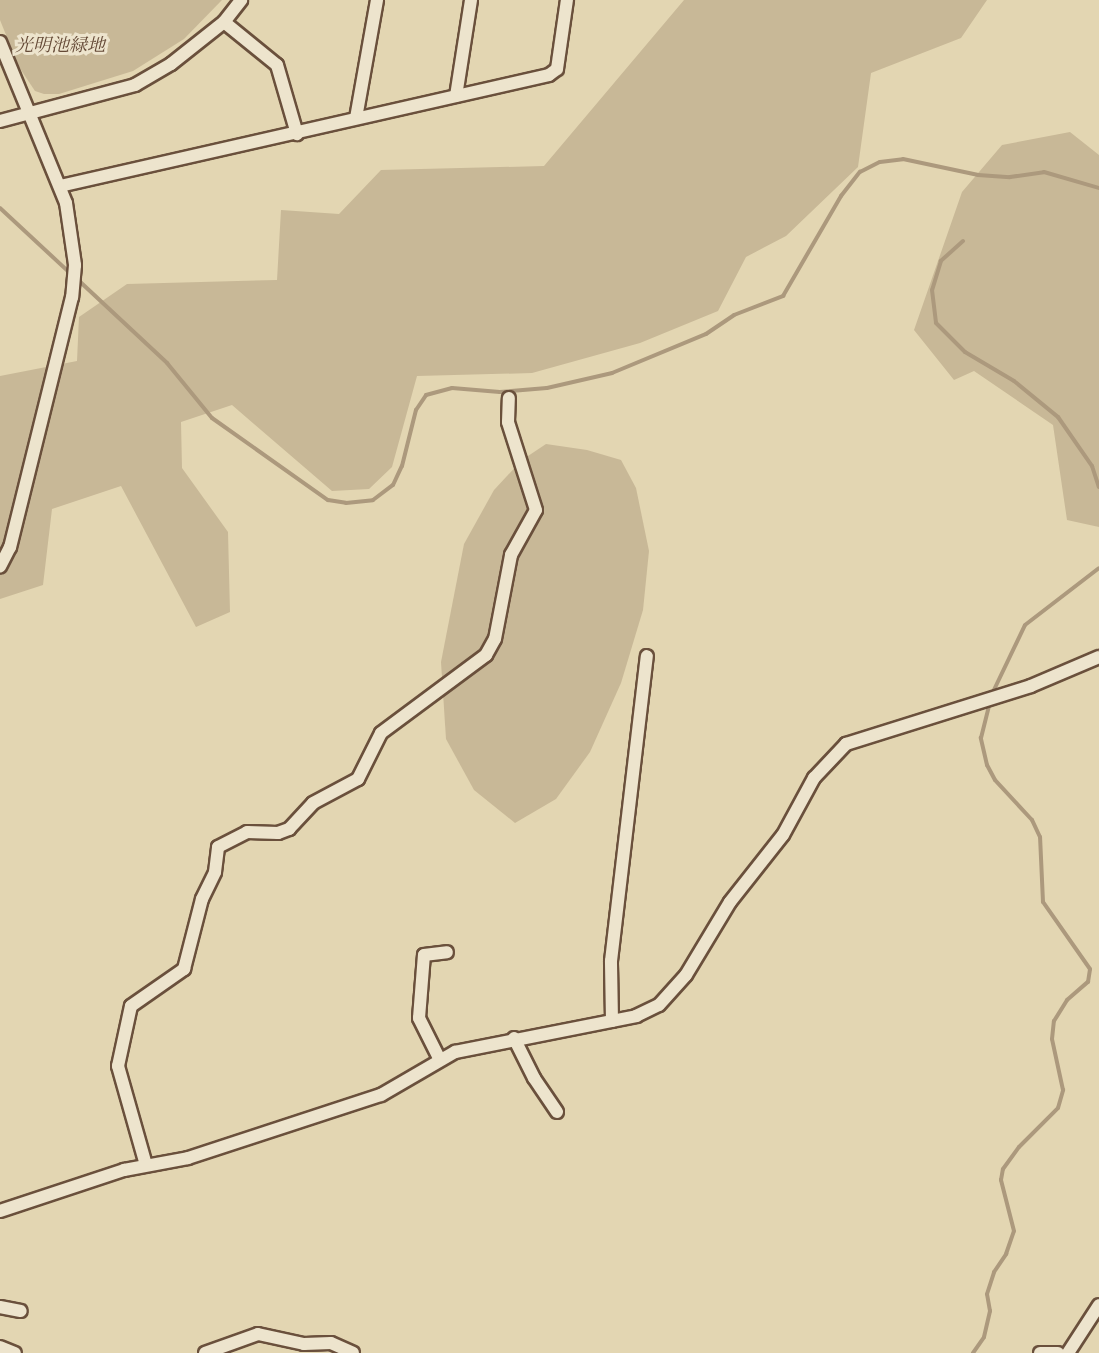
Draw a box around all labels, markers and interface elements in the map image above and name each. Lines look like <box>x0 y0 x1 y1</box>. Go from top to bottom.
park label: 光明池緑地 <box>15 35 105 57</box>

